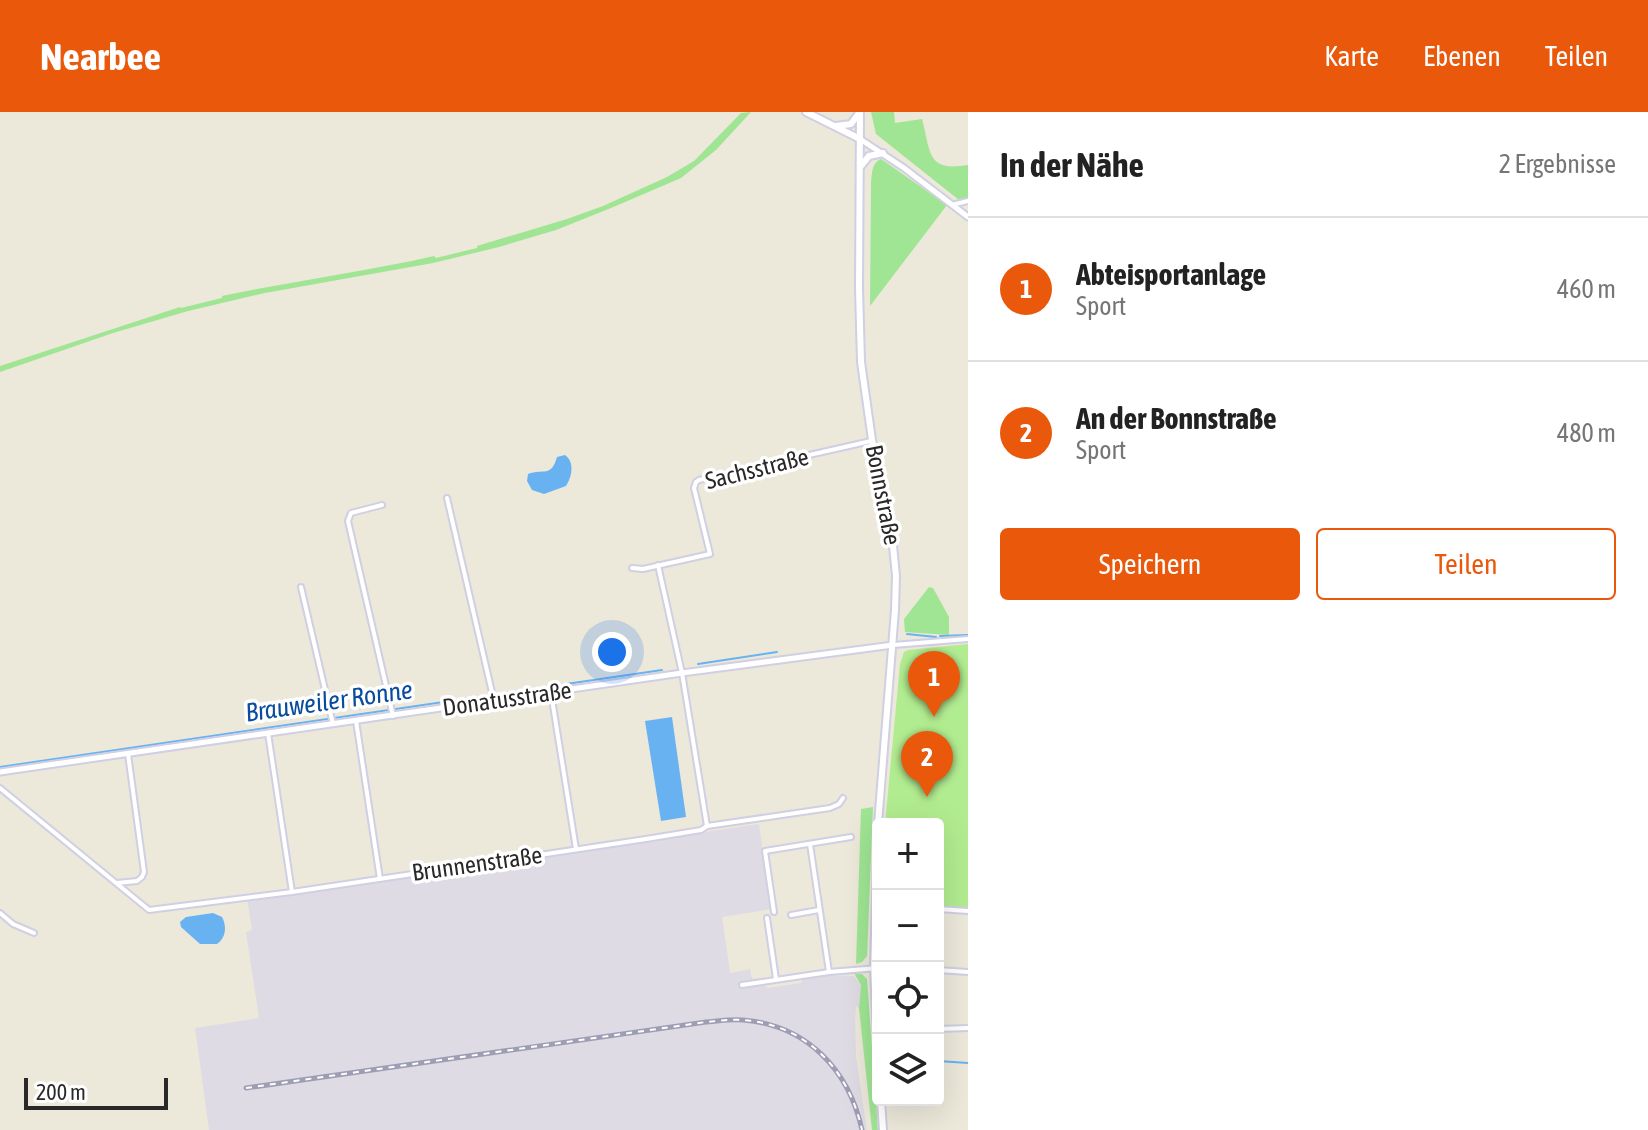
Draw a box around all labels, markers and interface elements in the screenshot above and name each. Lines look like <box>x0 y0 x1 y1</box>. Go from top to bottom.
text: Nearbee <box>40 35 161 78</box>
text: Karte <box>1324 40 1379 72</box>
text: Ebenen <box>1423 40 1501 72</box>
text: Teilen <box>1545 40 1608 72</box>
text: In der Nähe <box>1000 145 1144 184</box>
text: 2 Ergebnisse <box>1499 149 1616 179</box>
text: Abteisportanlage <box>1076 257 1266 291</box>
text: 1 <box>1020 274 1032 304</box>
text: 460 m <box>1557 274 1616 304</box>
text: Sport <box>1076 291 1126 321</box>
text: An der Bonnstraße <box>1076 401 1277 435</box>
text: 2 <box>1020 418 1032 448</box>
text: 480 m <box>1557 418 1616 448</box>
text: Sport <box>1076 435 1126 465</box>
street label: Sachsstraße <box>702 443 811 494</box>
street label: Bonnstraße <box>861 443 906 547</box>
button: Speichern <box>1000 528 1300 600</box>
button: Teilen <box>1316 528 1616 600</box>
your location <box>592 632 632 672</box>
pin: 1 <box>908 651 960 717</box>
water label: Brauweiler Ronne <box>243 674 415 728</box>
street label: Donatusstraße <box>441 676 573 721</box>
pin: 2 <box>901 731 953 797</box>
map controls <box>872 818 944 1106</box>
button: + <box>872 818 944 890</box>
street label: Brunnenstraße <box>410 841 544 886</box>
button: − <box>872 890 944 962</box>
button: locate <box>872 962 944 1034</box>
button: layers <box>872 1034 944 1106</box>
scale bar <box>24 1074 168 1110</box>
text: 200 m <box>36 1079 86 1105</box>

